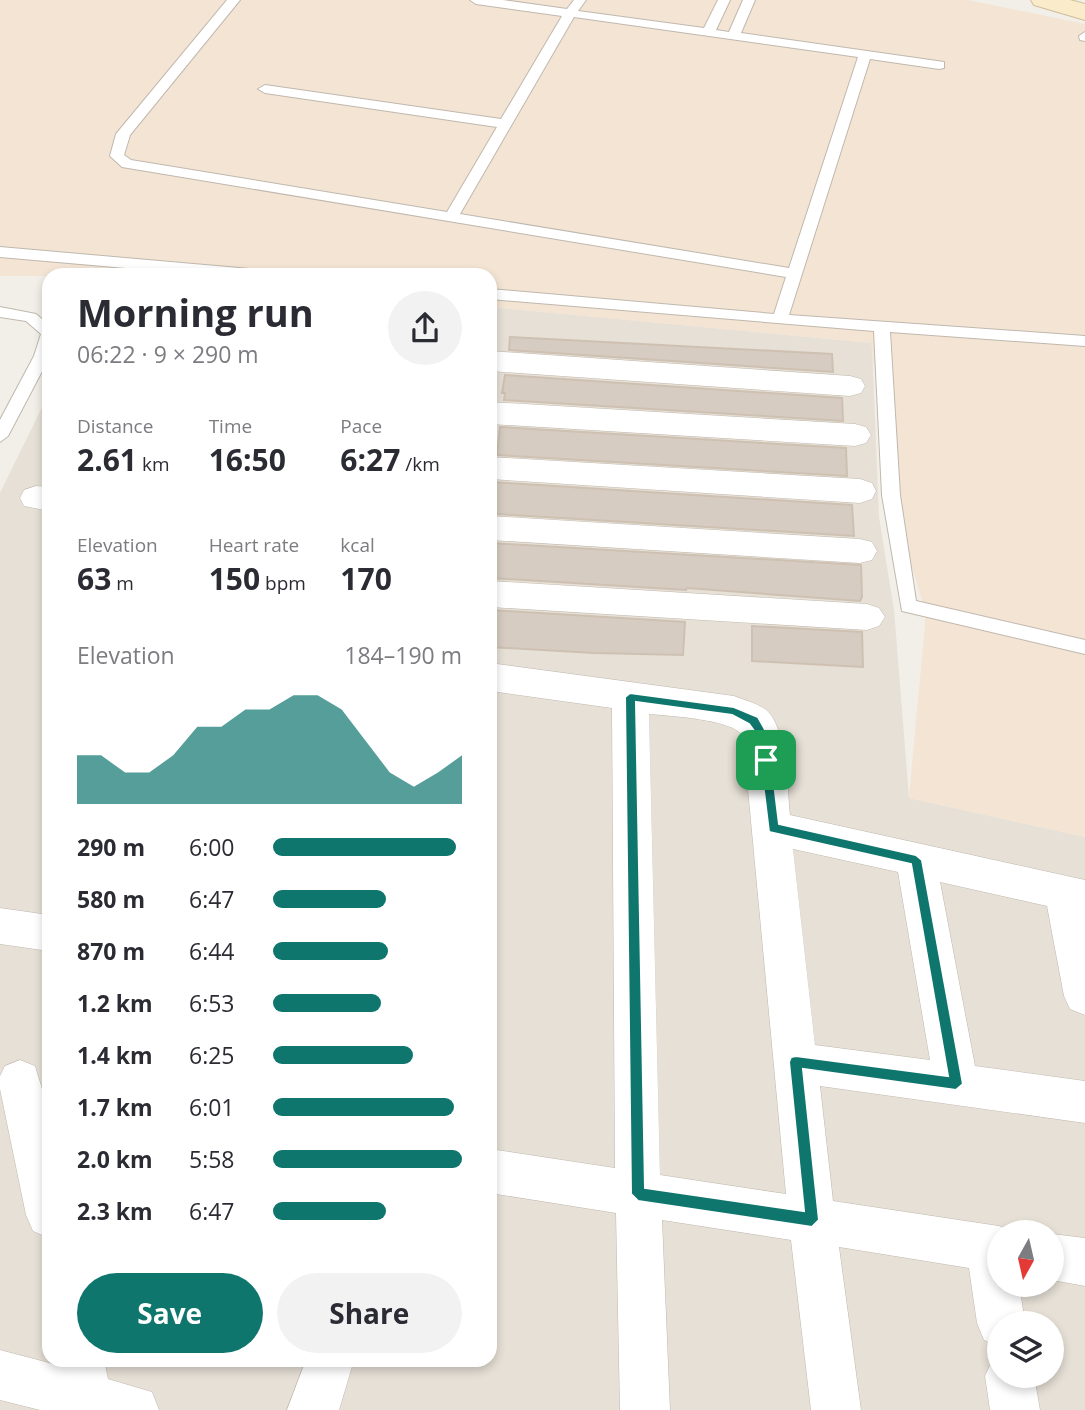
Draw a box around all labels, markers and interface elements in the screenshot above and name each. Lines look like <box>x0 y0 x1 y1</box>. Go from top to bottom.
text: Morning run <box>77 286 314 338</box>
button: share <box>388 291 462 365</box>
text: 06:22 · 9 × 290 m <box>77 338 259 370</box>
text: Distance <box>77 413 153 439</box>
text: Time <box>209 413 252 439</box>
text: Pace <box>340 413 382 439</box>
text: 2.61 <box>77 439 137 480</box>
text: 16:50 <box>209 439 286 480</box>
text: 6:27 <box>340 439 400 480</box>
text: km <box>137 451 170 477</box>
text: /km <box>400 451 440 477</box>
text: Elevation <box>77 532 158 558</box>
text: Heart rate <box>209 532 299 558</box>
text: kcal <box>340 532 375 558</box>
text: 63 <box>77 558 111 599</box>
text: 150 <box>209 558 260 599</box>
text: 170 <box>340 558 392 599</box>
text: m <box>111 570 134 596</box>
text: bpm <box>260 570 306 596</box>
text: Elevation <box>77 639 175 671</box>
text: 184–190 m <box>344 639 462 671</box>
pin <box>736 730 796 790</box>
icon: arrive <box>747 741 785 779</box>
text: 290 m <box>77 831 145 863</box>
text: 6:00 <box>189 831 235 863</box>
text: 580 m <box>77 883 145 915</box>
text: 6:47 <box>189 883 235 915</box>
text: 870 m <box>77 935 145 967</box>
text: 6:44 <box>189 935 235 967</box>
text: 1.2 km <box>77 987 153 1019</box>
text: 6:53 <box>189 987 235 1019</box>
text: 1.4 km <box>77 1039 153 1071</box>
text: 6:25 <box>189 1039 235 1071</box>
text: 1.7 km <box>77 1091 153 1123</box>
text: 6:01 <box>189 1091 235 1123</box>
text: 2.0 km <box>77 1143 153 1175</box>
text: 5:58 <box>189 1143 235 1175</box>
text: 2.3 km <box>77 1195 153 1227</box>
text: 6:47 <box>189 1195 235 1227</box>
north arrow <box>987 1220 1064 1297</box>
map controls <box>987 1220 1064 1388</box>
button: Save <box>77 1273 263 1353</box>
button: Share <box>277 1273 462 1353</box>
button: layers <box>987 1311 1064 1388</box>

